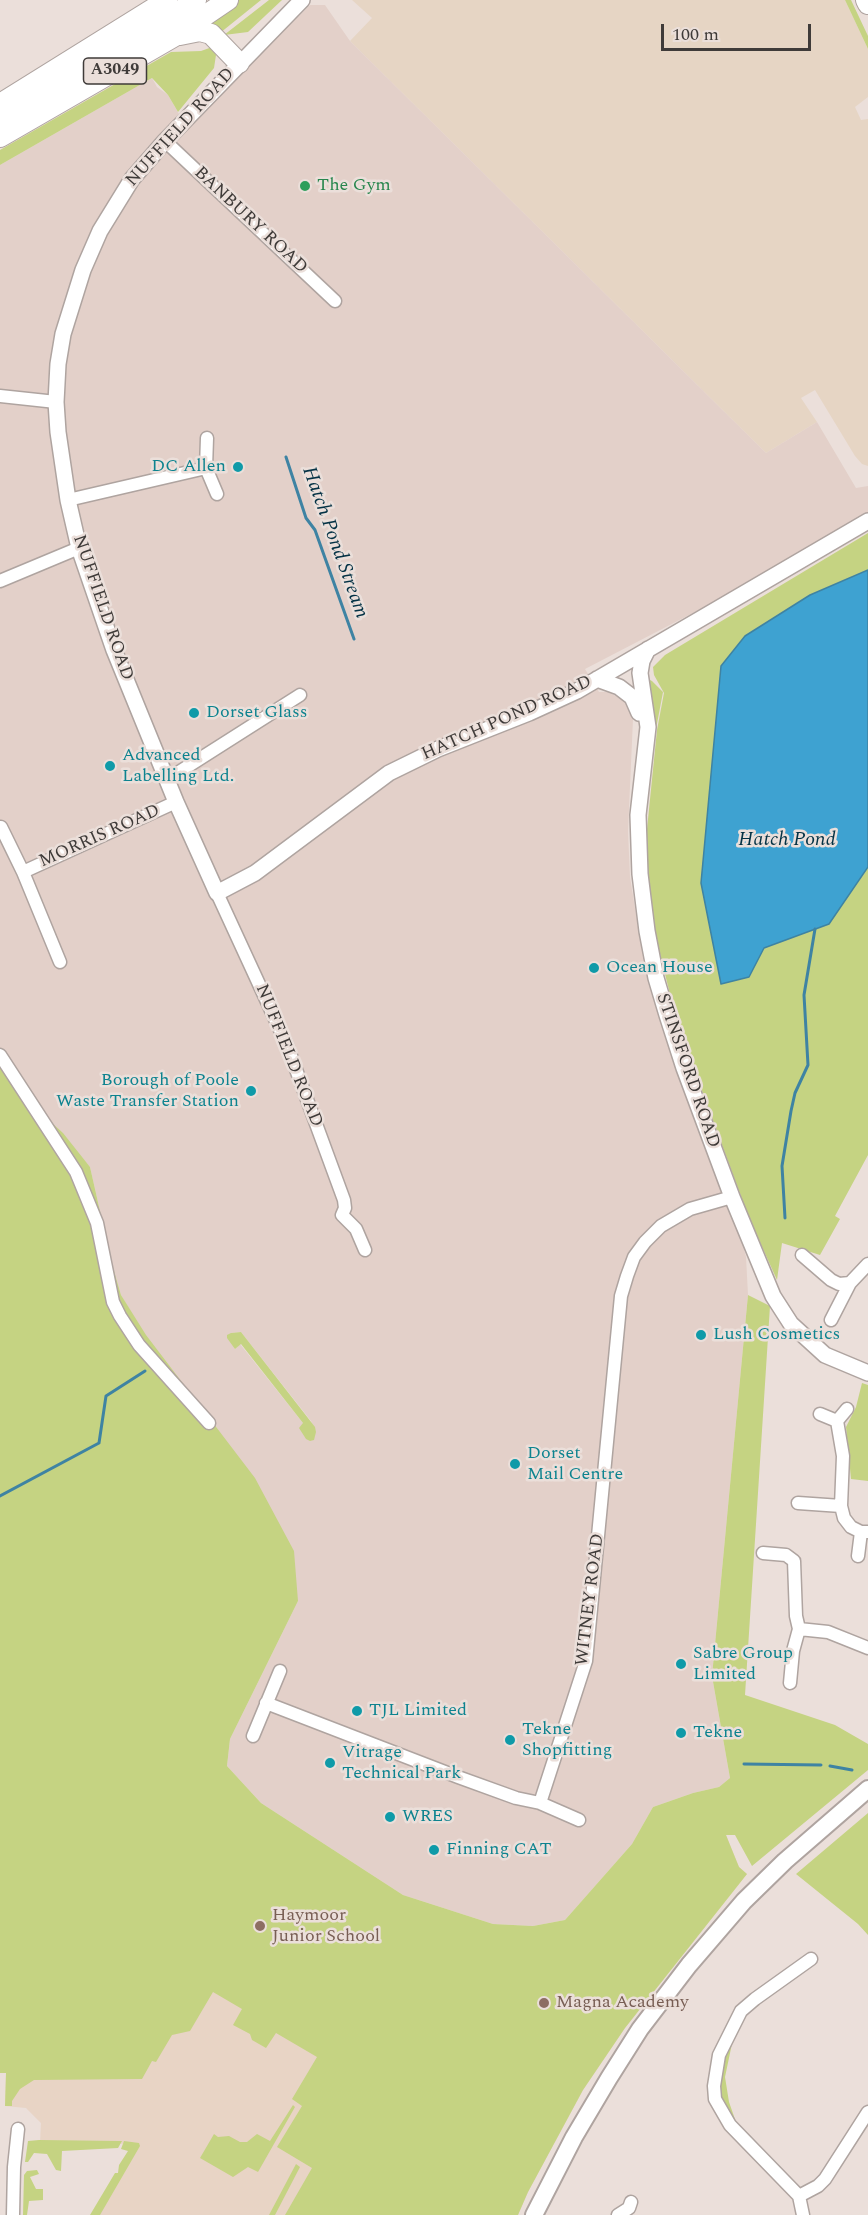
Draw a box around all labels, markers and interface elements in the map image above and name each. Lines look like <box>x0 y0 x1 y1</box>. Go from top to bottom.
scale bar <box>664 12 814 50</box>
text: 100 m <box>672 21 719 48</box>
road number: A3049 <box>84 58 146 84</box>
street label: NUFFIELD ROAD <box>122 64 240 192</box>
street label: BANBURY ROAD <box>189 163 311 279</box>
place label: The Gym <box>317 175 391 197</box>
marker: The Gym <box>298 179 312 193</box>
place label: DC Allen <box>151 456 226 478</box>
marker: DC Allen <box>231 460 245 474</box>
water label: Hatch Pond Stream <box>295 464 373 622</box>
street label: NUFFIELD ROAD <box>67 532 137 684</box>
street label: HATCH POND ROAD <box>419 672 595 766</box>
place label: Dorset Glass <box>206 702 307 724</box>
marker: Dorset Glass <box>187 706 201 720</box>
place label: Advanced Labelling Ltd. <box>122 745 234 788</box>
marker: Advanced Labelling Ltd. <box>103 759 117 773</box>
street label: MORRIS ROAD <box>36 801 164 873</box>
water label: Hatch Pond <box>738 829 836 853</box>
place label: Ocean House <box>606 957 713 979</box>
marker: Ocean House <box>587 961 601 975</box>
street label: NUFFIELD ROAD <box>249 981 327 1131</box>
street label: STINSFORD ROAD <box>650 991 724 1151</box>
place label: Borough of Poole Waste Transfer Station <box>56 1070 239 1112</box>
marker: Borough of Poole Waste Transfer Station <box>244 1084 258 1098</box>
place label: Lush Cosmetics <box>713 1324 840 1346</box>
marker: Lush Cosmetics <box>694 1328 708 1342</box>
place label: Dorset Mail Centre <box>527 1443 623 1486</box>
marker: Dorset Mail Centre <box>508 1457 522 1471</box>
street label: WITNEY ROAD <box>572 1533 610 1667</box>
place label: Sabre Group Limited <box>693 1643 793 1686</box>
marker: Sabre Group Limited <box>674 1657 688 1671</box>
place label: TJL Limited <box>369 1700 467 1722</box>
marker: TJL Limited <box>350 1704 364 1718</box>
place label: Tekne Shopfitting <box>522 1719 612 1762</box>
place label: Tekne <box>693 1722 742 1744</box>
marker: Tekne <box>674 1726 688 1740</box>
marker: Tekne Shopfitting <box>503 1733 517 1747</box>
place label: Vitrage Technical Park <box>342 1742 461 1784</box>
marker: Vitrage Technical Park <box>323 1756 337 1770</box>
place label: WRES <box>402 1806 453 1828</box>
marker: WRES <box>383 1810 397 1824</box>
place label: Finning CAT <box>446 1839 552 1861</box>
marker: Finning CAT <box>427 1843 441 1857</box>
place label: Haymoor Junior School <box>272 1905 380 1948</box>
marker: Haymoor Junior School <box>253 1919 267 1933</box>
place label: Magna Academy <box>556 1992 689 2014</box>
marker: Magna Academy <box>537 1996 551 2010</box>

